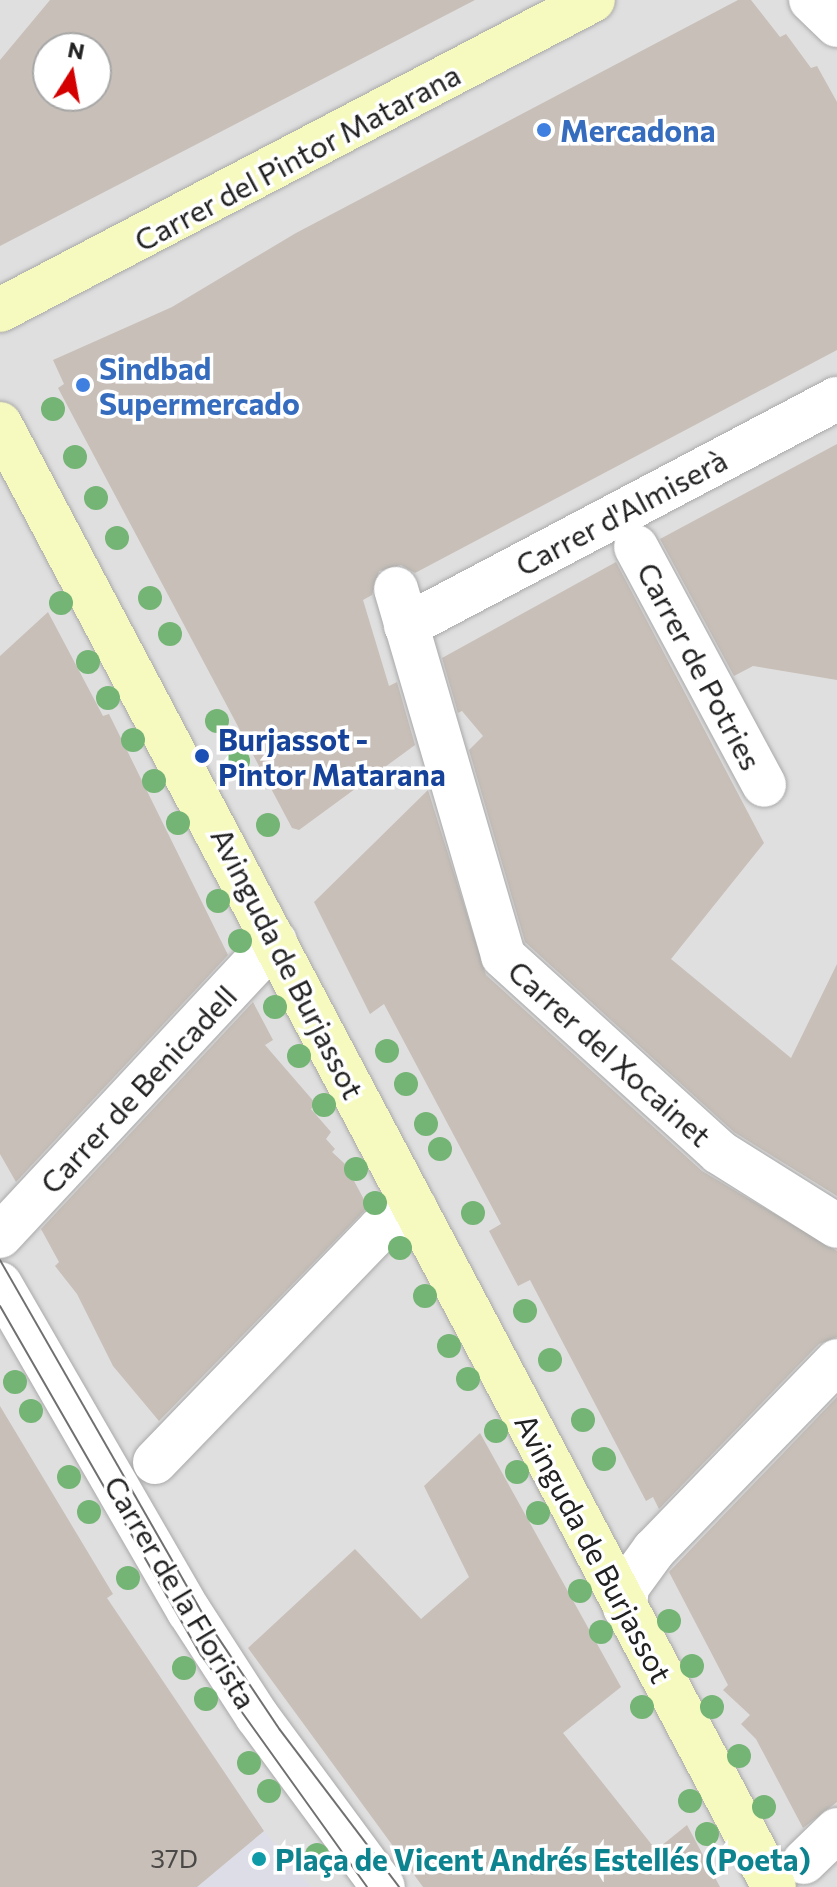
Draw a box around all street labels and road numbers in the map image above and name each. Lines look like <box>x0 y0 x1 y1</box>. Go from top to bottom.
street label: Carrer del Pintor Matarana <box>128 56 466 258</box>
street label: Carrer d'Almiserà <box>509 441 733 583</box>
street label: Carrer de Potries <box>630 556 770 776</box>
street label: Avinguda de Burjassot <box>204 822 372 1104</box>
street label: Carrer del Xocainet <box>501 953 719 1153</box>
street label: Carrer de Benicadell <box>32 978 244 1200</box>
street label: Avinguda de Burjassot <box>508 1407 680 1689</box>
street label: Carrer de la Florista <box>97 1469 265 1715</box>

